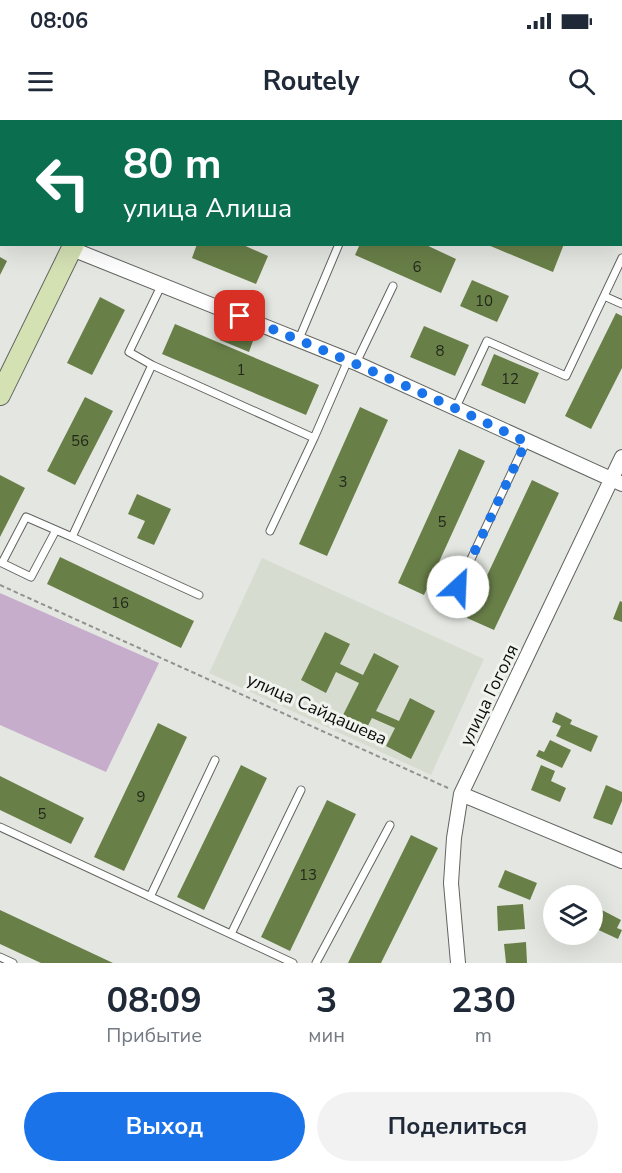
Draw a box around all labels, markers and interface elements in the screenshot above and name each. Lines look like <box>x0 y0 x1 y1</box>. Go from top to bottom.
text: 08:06 <box>30 6 88 36</box>
text: Routely <box>263 63 359 100</box>
icon: menu <box>24 65 57 98</box>
icon: search <box>565 65 598 98</box>
text: 80 m <box>123 136 222 193</box>
icon: left <box>24 144 102 222</box>
text: улица Алиша <box>123 190 292 227</box>
house number: 6 <box>412 257 422 277</box>
pin <box>214 290 265 341</box>
house number: 10 <box>475 291 493 311</box>
icon: arrive <box>223 299 256 332</box>
house number: 8 <box>435 341 445 361</box>
house number: 1 <box>236 360 246 380</box>
house number: 12 <box>501 369 519 389</box>
house number: 56 <box>71 431 89 451</box>
house number: 3 <box>338 472 348 492</box>
house number: 5 <box>437 512 447 532</box>
position arrow <box>426 555 490 619</box>
house number: 16 <box>111 593 129 613</box>
street label: улица Гоголя <box>454 640 524 750</box>
street label: улица Сайдашева <box>243 667 391 751</box>
house number: 9 <box>136 787 146 807</box>
house number: 5 <box>37 804 47 824</box>
house number: 13 <box>299 865 317 885</box>
map controls <box>543 885 603 945</box>
button: layers <box>543 885 603 945</box>
text: 08:09 <box>106 976 202 1025</box>
text: 3 <box>316 976 337 1025</box>
text: 230 <box>451 976 516 1025</box>
text: Прибытие <box>106 1022 202 1049</box>
text: мин <box>308 1022 345 1049</box>
text: m <box>475 1022 492 1049</box>
button: Выход <box>24 1092 305 1161</box>
button: Поделиться <box>317 1092 598 1161</box>

